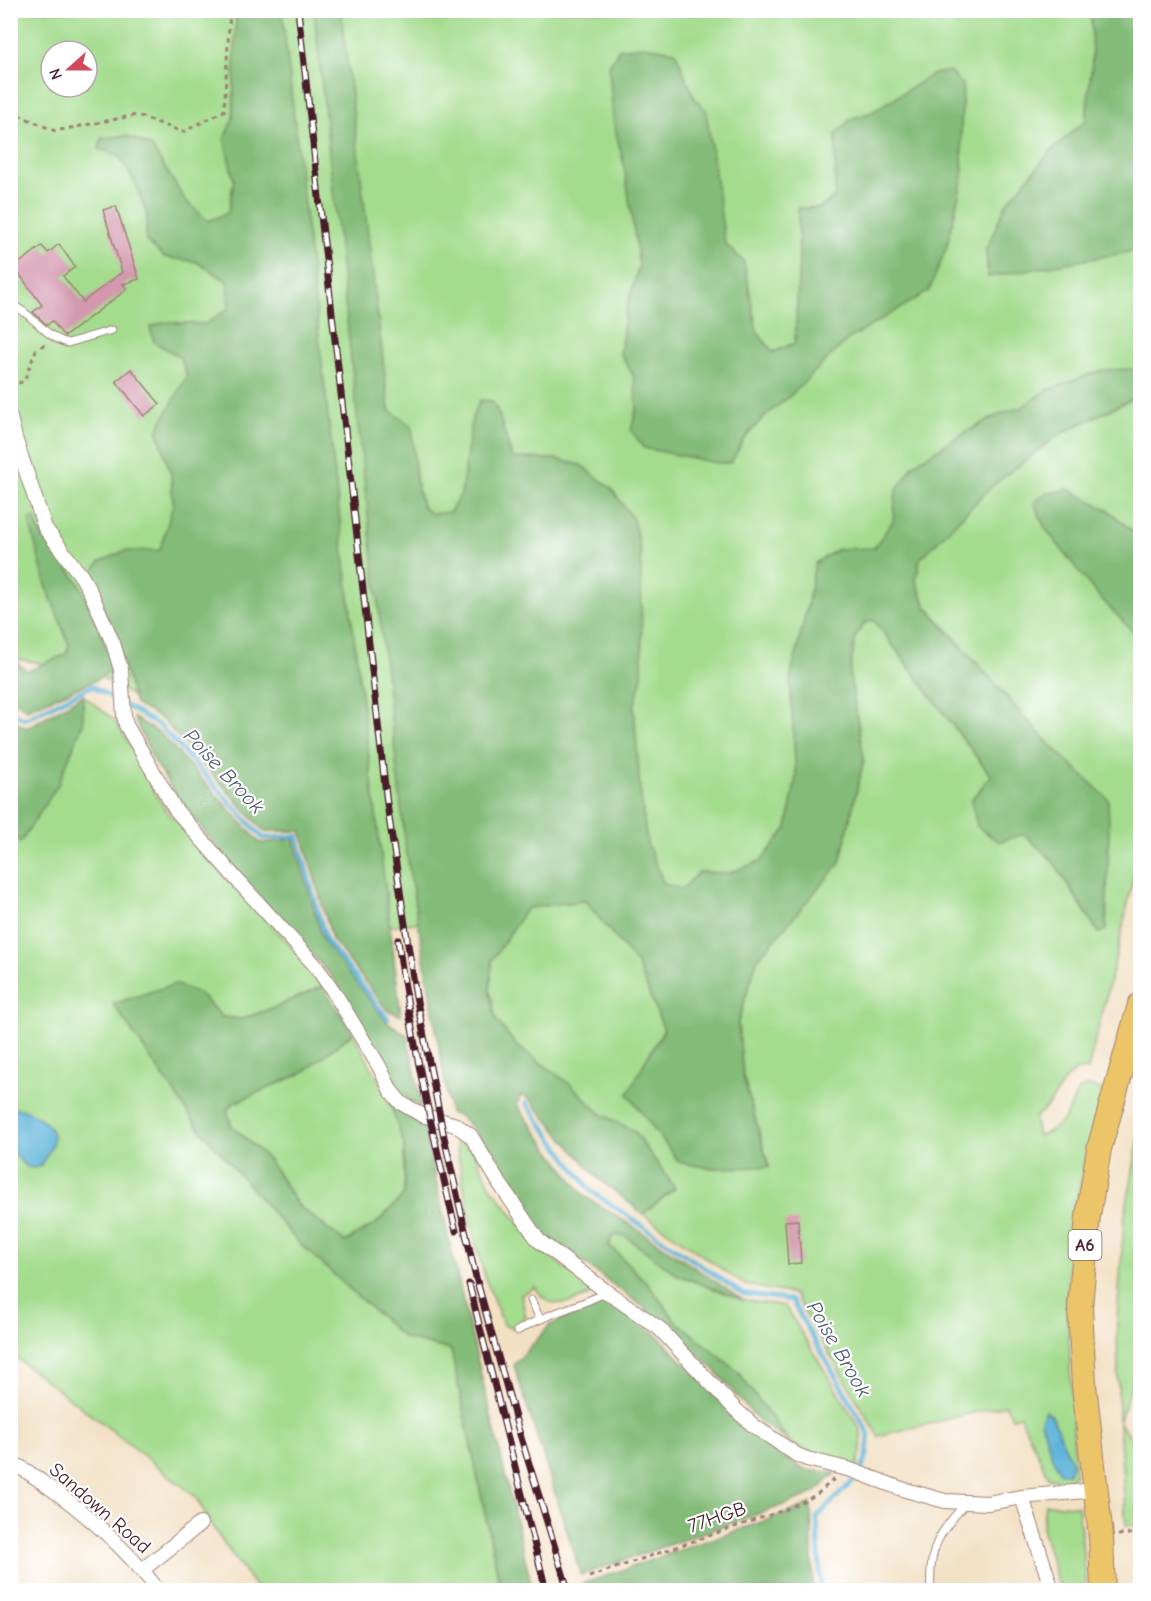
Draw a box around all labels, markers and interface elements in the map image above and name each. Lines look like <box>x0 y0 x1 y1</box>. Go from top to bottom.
north arrow <box>39 39 99 99</box>
text: N <box>46 66 66 82</box>
water label: Poise Brook <box>179 724 270 819</box>
road number: A6 <box>1068 1230 1102 1260</box>
water label: Poise Brook <box>802 1297 877 1402</box>
street label: Sandown Road <box>45 1458 155 1558</box>
street label: 77HGB <box>685 1496 749 1538</box>

